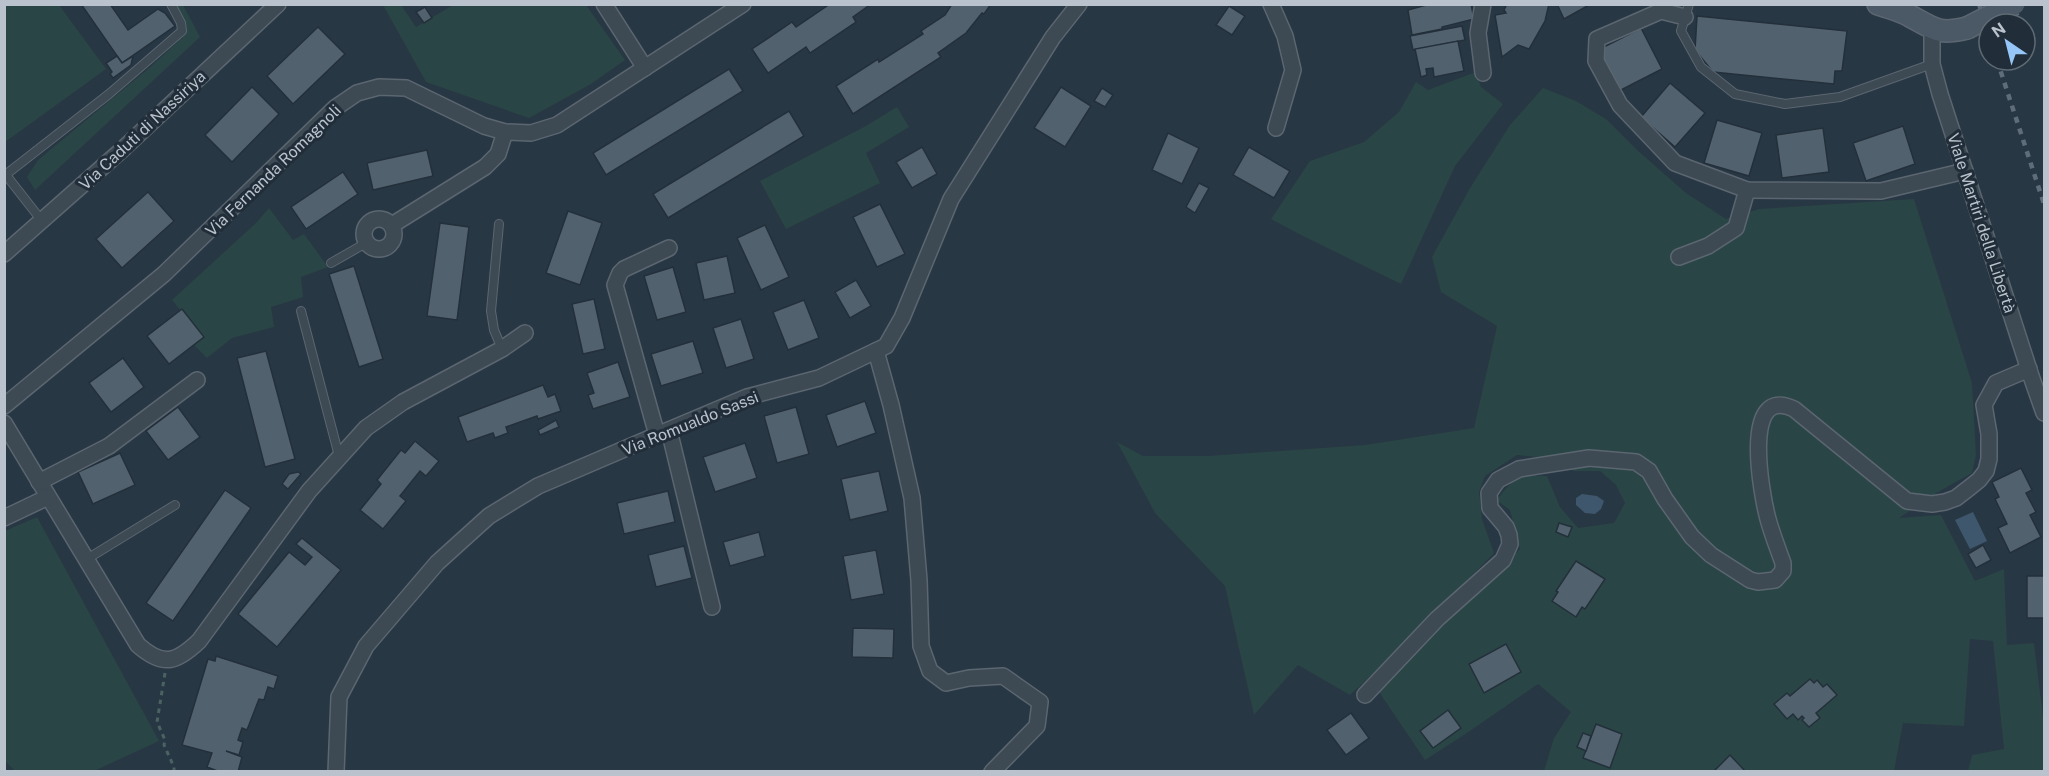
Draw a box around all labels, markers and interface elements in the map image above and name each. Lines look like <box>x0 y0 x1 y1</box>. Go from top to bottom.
north arrow <box>1977 12 2037 72</box>
text: N <box>1988 19 2009 41</box>
street label: Via Caduti di Nassiriya <box>75 67 209 194</box>
street label: Via Fernanda Romagnoli <box>202 101 345 240</box>
street label: Viale Martiri della Libertà <box>1943 131 2020 315</box>
street label: Via Romualdo Sassi <box>619 387 761 460</box>

